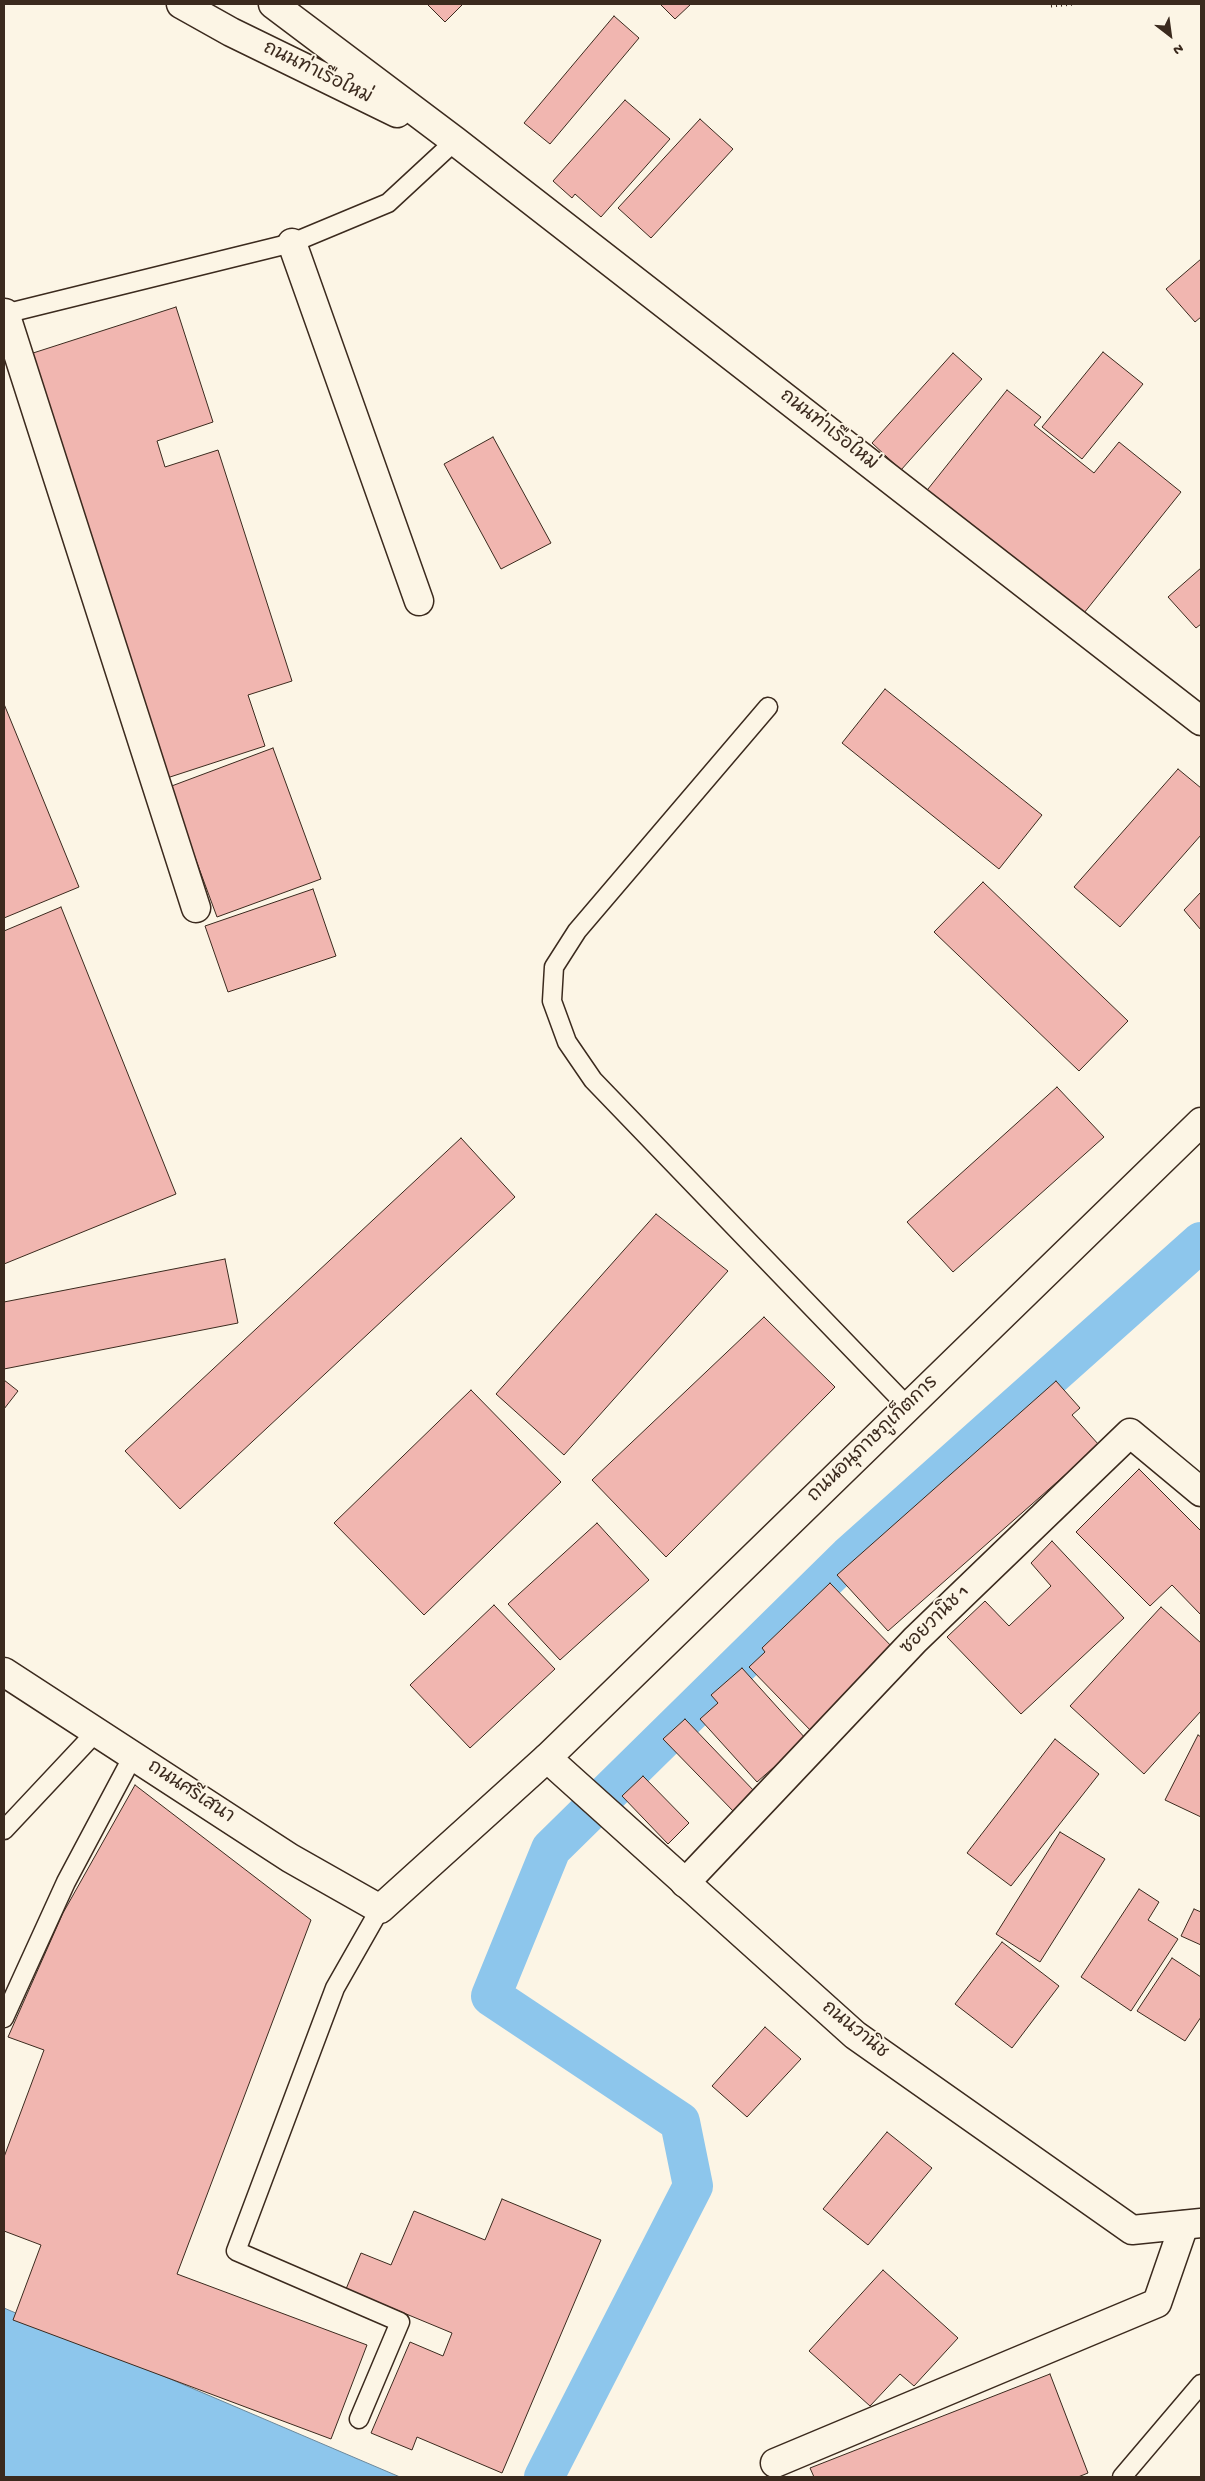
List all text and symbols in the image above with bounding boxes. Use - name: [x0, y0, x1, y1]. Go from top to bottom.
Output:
- north arrow: [1145, 10, 1195, 60]
- street label: ถนนท่าเรือใหม่: [259, 38, 375, 110]
- text: N: [1170, 39, 1186, 58]
- street label: ถนนท่าเรือใหม่: [774, 386, 882, 476]
- street label: ถนนอนุภาษภูเก็ตการ: [804, 1372, 944, 1508]
- street label: ซอยวานิช 1: [897, 1582, 975, 1660]
- street label: ถนนศรีเสนา: [142, 1757, 238, 1829]
- street label: ถนนวานิช: [816, 1997, 892, 2065]

